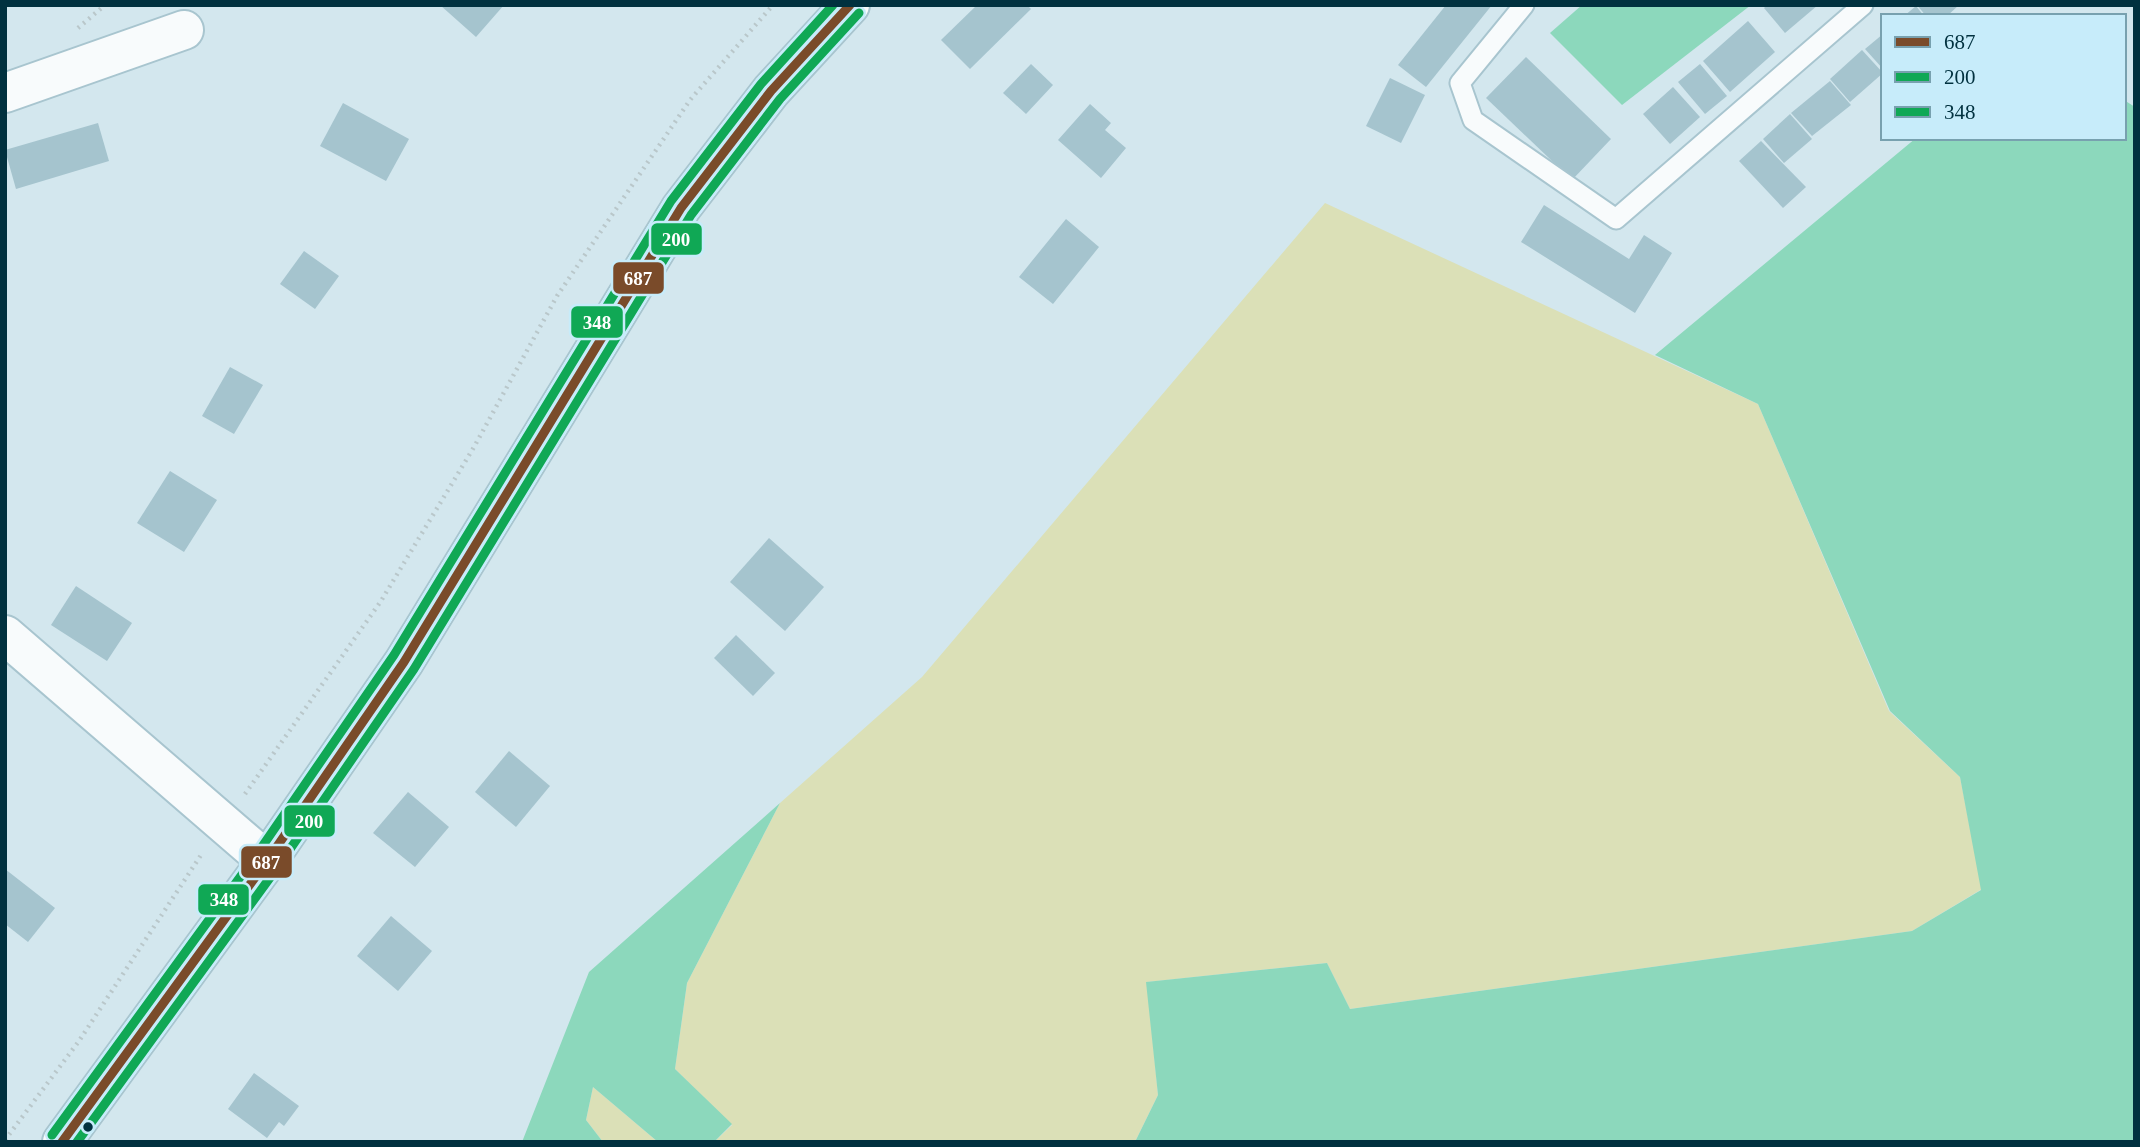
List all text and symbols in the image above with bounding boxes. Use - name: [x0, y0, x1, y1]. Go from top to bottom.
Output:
- legend: [1881, 14, 2126, 140]
- text: 687: [1944, 30, 1976, 54]
- text: 200: [1944, 65, 1976, 89]
- text: 348: [1944, 100, 1976, 124]
- line badge: 200: [650, 222, 703, 256]
- text: 200: [662, 229, 690, 250]
- line badge: 687: [612, 261, 665, 295]
- text: 687: [624, 268, 653, 289]
- line badge: 348: [570, 305, 624, 339]
- text: 348: [583, 312, 611, 333]
- line badge: 200: [283, 804, 336, 838]
- text: 200: [295, 811, 323, 832]
- line badge: 687: [240, 845, 293, 879]
- text: 687: [252, 852, 281, 873]
- line badge: 348: [197, 883, 250, 916]
- text: 348: [210, 889, 238, 910]
- unlabelled marker: [81, 1120, 95, 1134]

